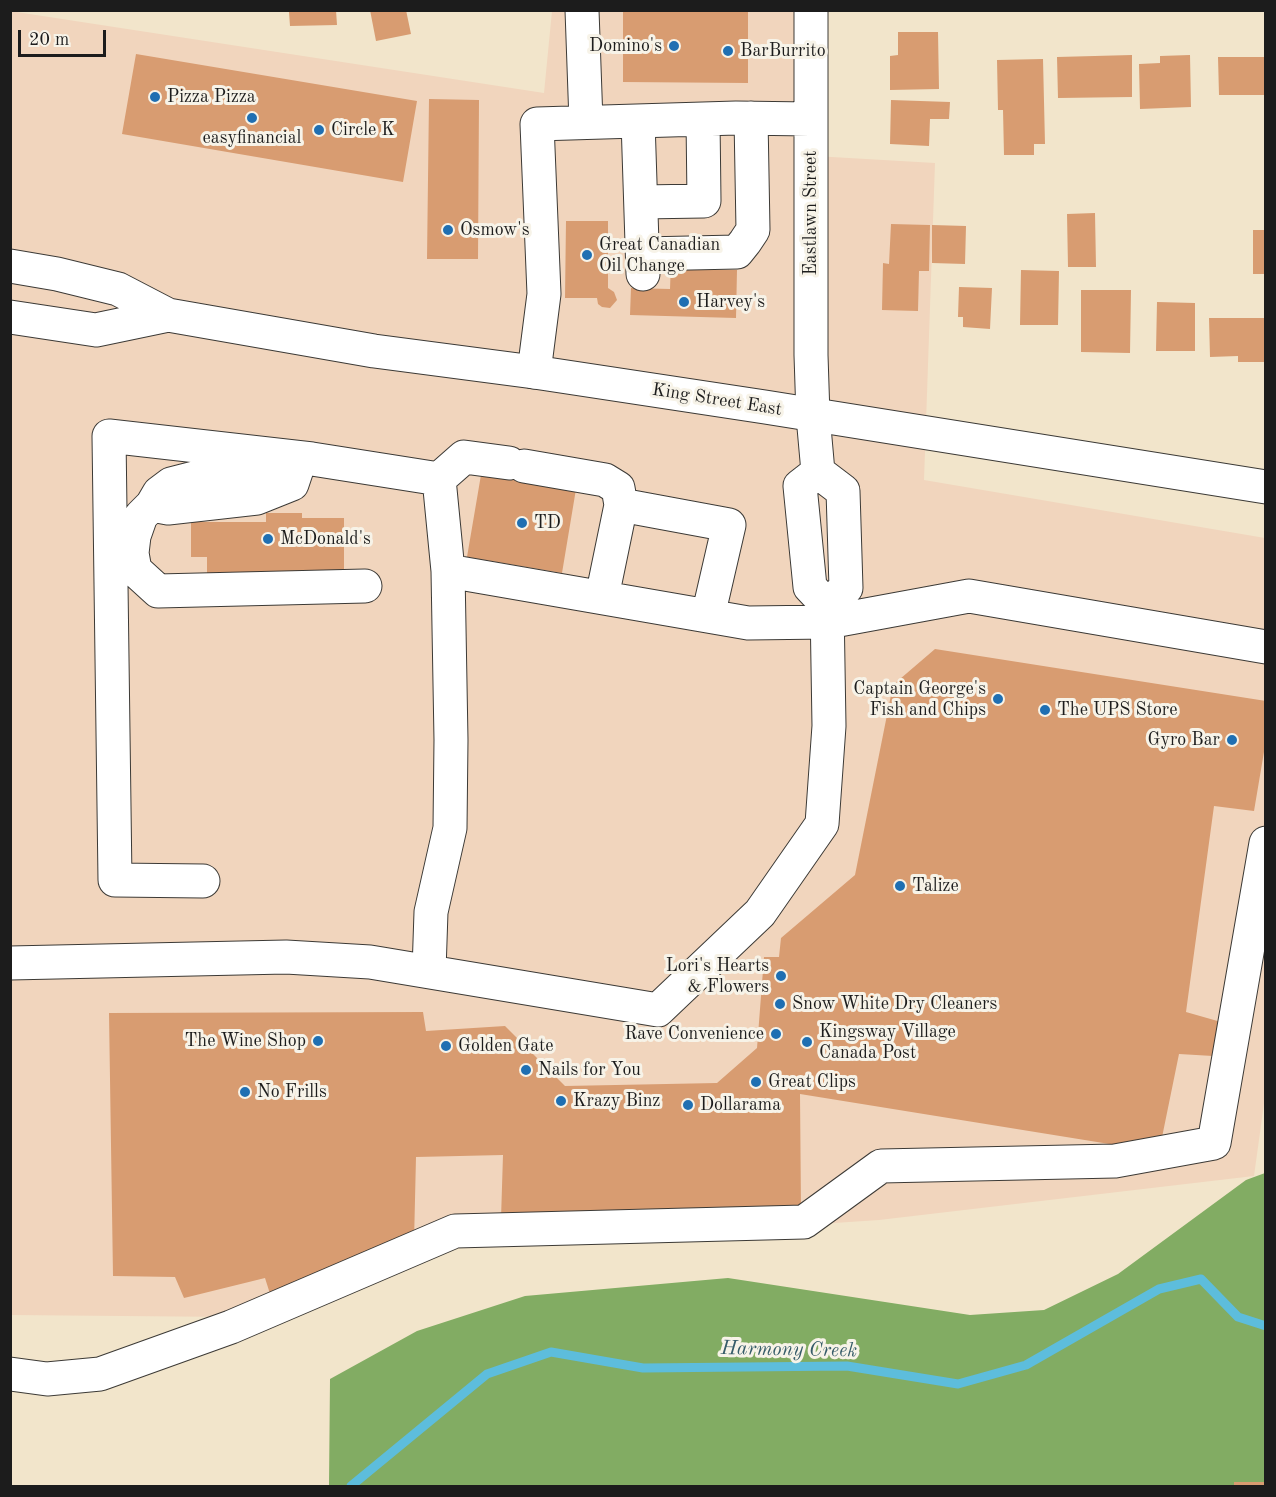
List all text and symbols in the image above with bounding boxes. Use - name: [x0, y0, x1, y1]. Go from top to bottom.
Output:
- scale bar: [21, 18, 110, 56]
- text: 20 m: [29, 31, 69, 49]
- place label: Domino's: [589, 35, 662, 57]
- marker: Domino's: [667, 39, 681, 53]
- place label: BarBurrito: [740, 40, 826, 62]
- marker: BarBurrito: [721, 44, 735, 58]
- place label: Pizza Pizza: [167, 86, 256, 108]
- marker: Pizza Pizza: [148, 90, 162, 104]
- marker: easyfinancial: [245, 111, 259, 125]
- place label: Circle K: [331, 119, 395, 141]
- marker: Circle K: [312, 123, 326, 137]
- place label: easyfinancial: [203, 127, 301, 149]
- street label: Eastlawn Street: [800, 150, 822, 276]
- place label: Osmow's: [460, 219, 529, 241]
- marker: Osmow's: [441, 223, 455, 237]
- place label: Great Canadian Oil Change: [599, 234, 720, 276]
- marker: Great Canadian Oil Change: [580, 248, 594, 262]
- place label: Harvey's: [696, 291, 765, 313]
- marker: Harvey's: [677, 295, 691, 309]
- street label: King Street East: [651, 379, 783, 421]
- place label: TD: [534, 512, 561, 534]
- marker: TD: [515, 516, 529, 530]
- place label: McDonald's: [280, 528, 371, 550]
- marker: McDonald's: [261, 532, 275, 546]
- place label: Captain George's Fish and Chips: [853, 678, 986, 720]
- marker: Captain George's Fish and Chips: [991, 692, 1005, 706]
- place label: The UPS Store: [1057, 699, 1177, 721]
- marker: The UPS Store: [1038, 703, 1052, 717]
- place label: Gyro Bar: [1147, 729, 1220, 751]
- marker: Gyro Bar: [1225, 733, 1239, 747]
- place label: Talize: [912, 875, 959, 897]
- marker: Talize: [893, 879, 907, 893]
- place label: Lori's Hearts & Flowers: [666, 955, 769, 998]
- marker: Lori's Hearts & Flowers: [774, 969, 788, 983]
- place label: Snow White Dry Cleaners: [792, 993, 997, 1015]
- marker: Snow White Dry Cleaners: [773, 997, 787, 1011]
- place label: Kingsway Village Canada Post: [819, 1021, 956, 1064]
- place label: Rave Convenience: [624, 1023, 764, 1045]
- marker: Rave Convenience: [769, 1027, 783, 1041]
- place label: The Wine Shop: [185, 1030, 306, 1052]
- marker: The Wine Shop: [311, 1034, 325, 1048]
- place label: Golden Gate: [458, 1035, 554, 1057]
- marker: Kingsway Village Canada Post: [800, 1035, 814, 1049]
- marker: Golden Gate: [439, 1039, 453, 1053]
- place label: Nails for You: [538, 1059, 641, 1081]
- marker: Nails for You: [519, 1063, 533, 1077]
- place label: Great Clips: [768, 1071, 856, 1093]
- marker: Great Clips: [749, 1075, 763, 1089]
- place label: No Frills: [257, 1081, 327, 1103]
- marker: No Frills: [238, 1085, 252, 1099]
- place label: Krazy Binz: [573, 1090, 660, 1112]
- marker: Krazy Binz: [554, 1094, 568, 1108]
- place label: Dollarama: [700, 1094, 781, 1116]
- marker: Dollarama: [681, 1098, 695, 1112]
- water label: Harmony Creek: [721, 1337, 857, 1363]

